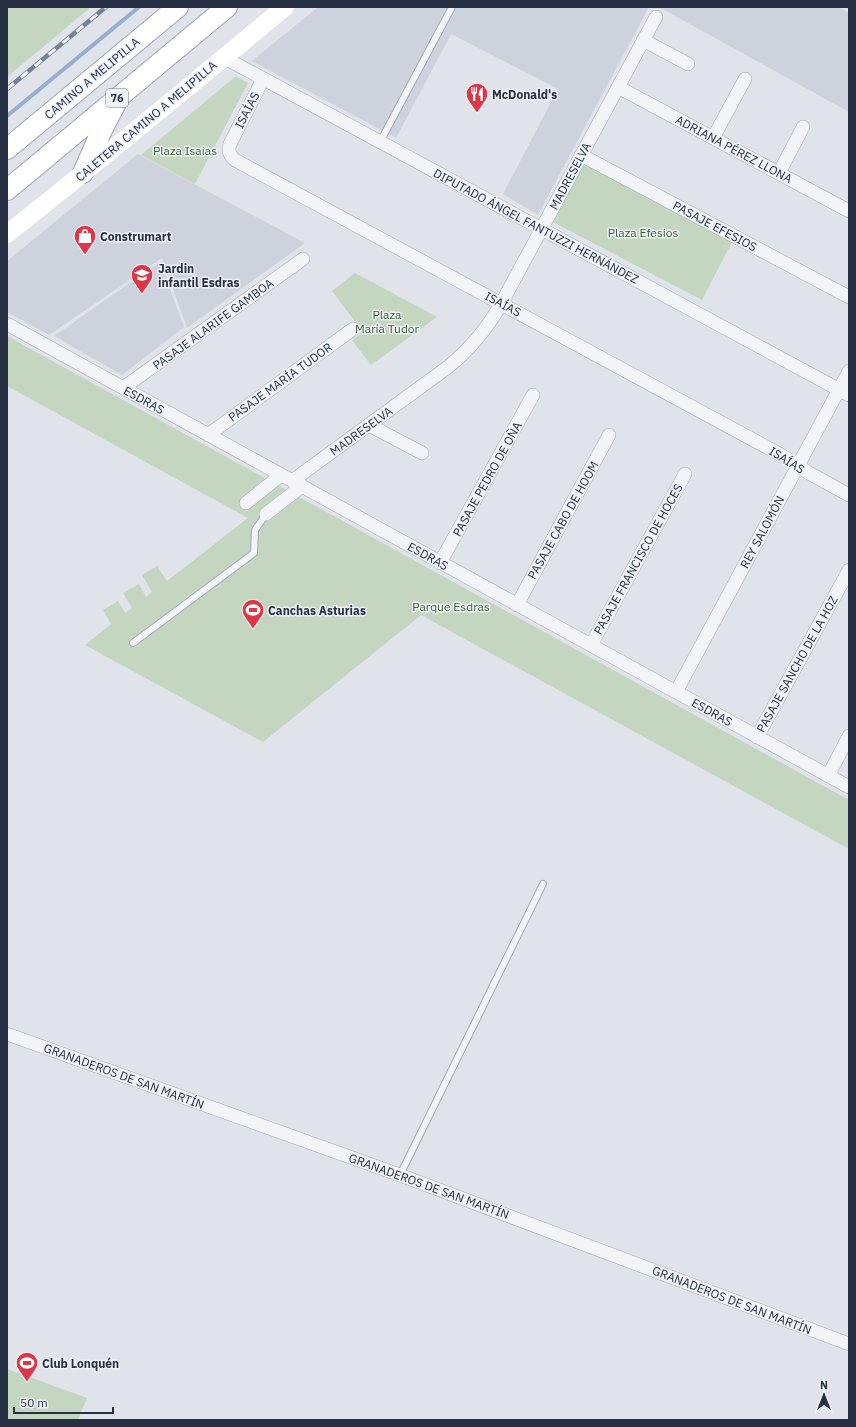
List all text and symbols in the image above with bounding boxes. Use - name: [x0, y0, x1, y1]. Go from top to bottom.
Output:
- street label: CAMINO A MELIPILLA: [41, 34, 143, 122]
- street label: CALETERA CAMINO A MELIPILLA: [72, 57, 220, 185]
- restaurant icon: McDonald's: [464, 81, 490, 114]
- place label: McDonald's: [492, 87, 557, 102]
- road number: 76: [106, 89, 128, 107]
- street label: ISAÍAS: [231, 89, 263, 131]
- street label: ADRIANA PÉREZ LLONA: [673, 112, 795, 186]
- street label: MADRESELVA: [546, 140, 594, 212]
- park label: Plaza Isaias: [153, 143, 217, 158]
- street label: DIPUTADO ÁNGEL FANTUZZI HERNÁNDEZ: [431, 165, 641, 287]
- street label: PASAJE EFESIOS: [670, 198, 760, 254]
- shop icon: Construmart: [72, 223, 98, 256]
- park label: Plaza Efesios: [608, 225, 678, 240]
- place label: Construmart: [100, 229, 172, 244]
- place label: Jardin infantil Esdras: [158, 261, 240, 290]
- school or university icon: Jardin infantil Esdras: [129, 262, 155, 295]
- street label: PASAJE ALARIFE GAMBOA: [150, 275, 276, 373]
- street label: ISAÍAS: [482, 288, 524, 320]
- park label: Plaza María Tudor: [355, 307, 420, 336]
- street label: PASAJE MARÍA TUDOR: [225, 339, 335, 425]
- street label: ESDRAS: [121, 383, 167, 417]
- street label: MADRESELVA: [327, 403, 396, 459]
- street label: PASAJE PEDRO DE OÑA: [449, 419, 525, 539]
- street label: ISAÍAS: [767, 443, 808, 477]
- street label: PASAJE CABO DE HOOM: [524, 458, 602, 582]
- street label: PASAJE FRANCISCO DE HOCES: [590, 481, 686, 637]
- street label: REY SALOMÓN: [737, 493, 787, 571]
- street label: ESDRAS: [405, 539, 451, 573]
- street label: PASAJE SANCHO DE LA HOZ: [753, 593, 841, 735]
- sports icon: Canchas Asturias: [240, 597, 266, 630]
- park label: Parque Esdras: [412, 599, 490, 614]
- place label: Canchas Asturias: [268, 603, 366, 618]
- street label: ESDRAS: [689, 695, 735, 729]
- street label: GRANADEROS DE SAN MARTÍN: [42, 1040, 206, 1112]
- street label: GRANADEROS DE SAN MARTÍN: [347, 1150, 511, 1222]
- street label: GRANADEROS DE SAN MARTÍN: [650, 1263, 814, 1337]
- sports icon: Club Lonquén: [14, 1350, 40, 1383]
- place label: Club Lonquén: [42, 1356, 119, 1371]
- north arrow: [804, 1375, 844, 1415]
- text: N: [820, 1378, 828, 1392]
- scale bar: [14, 1389, 113, 1415]
- text: 50 m: [20, 1395, 48, 1410]

